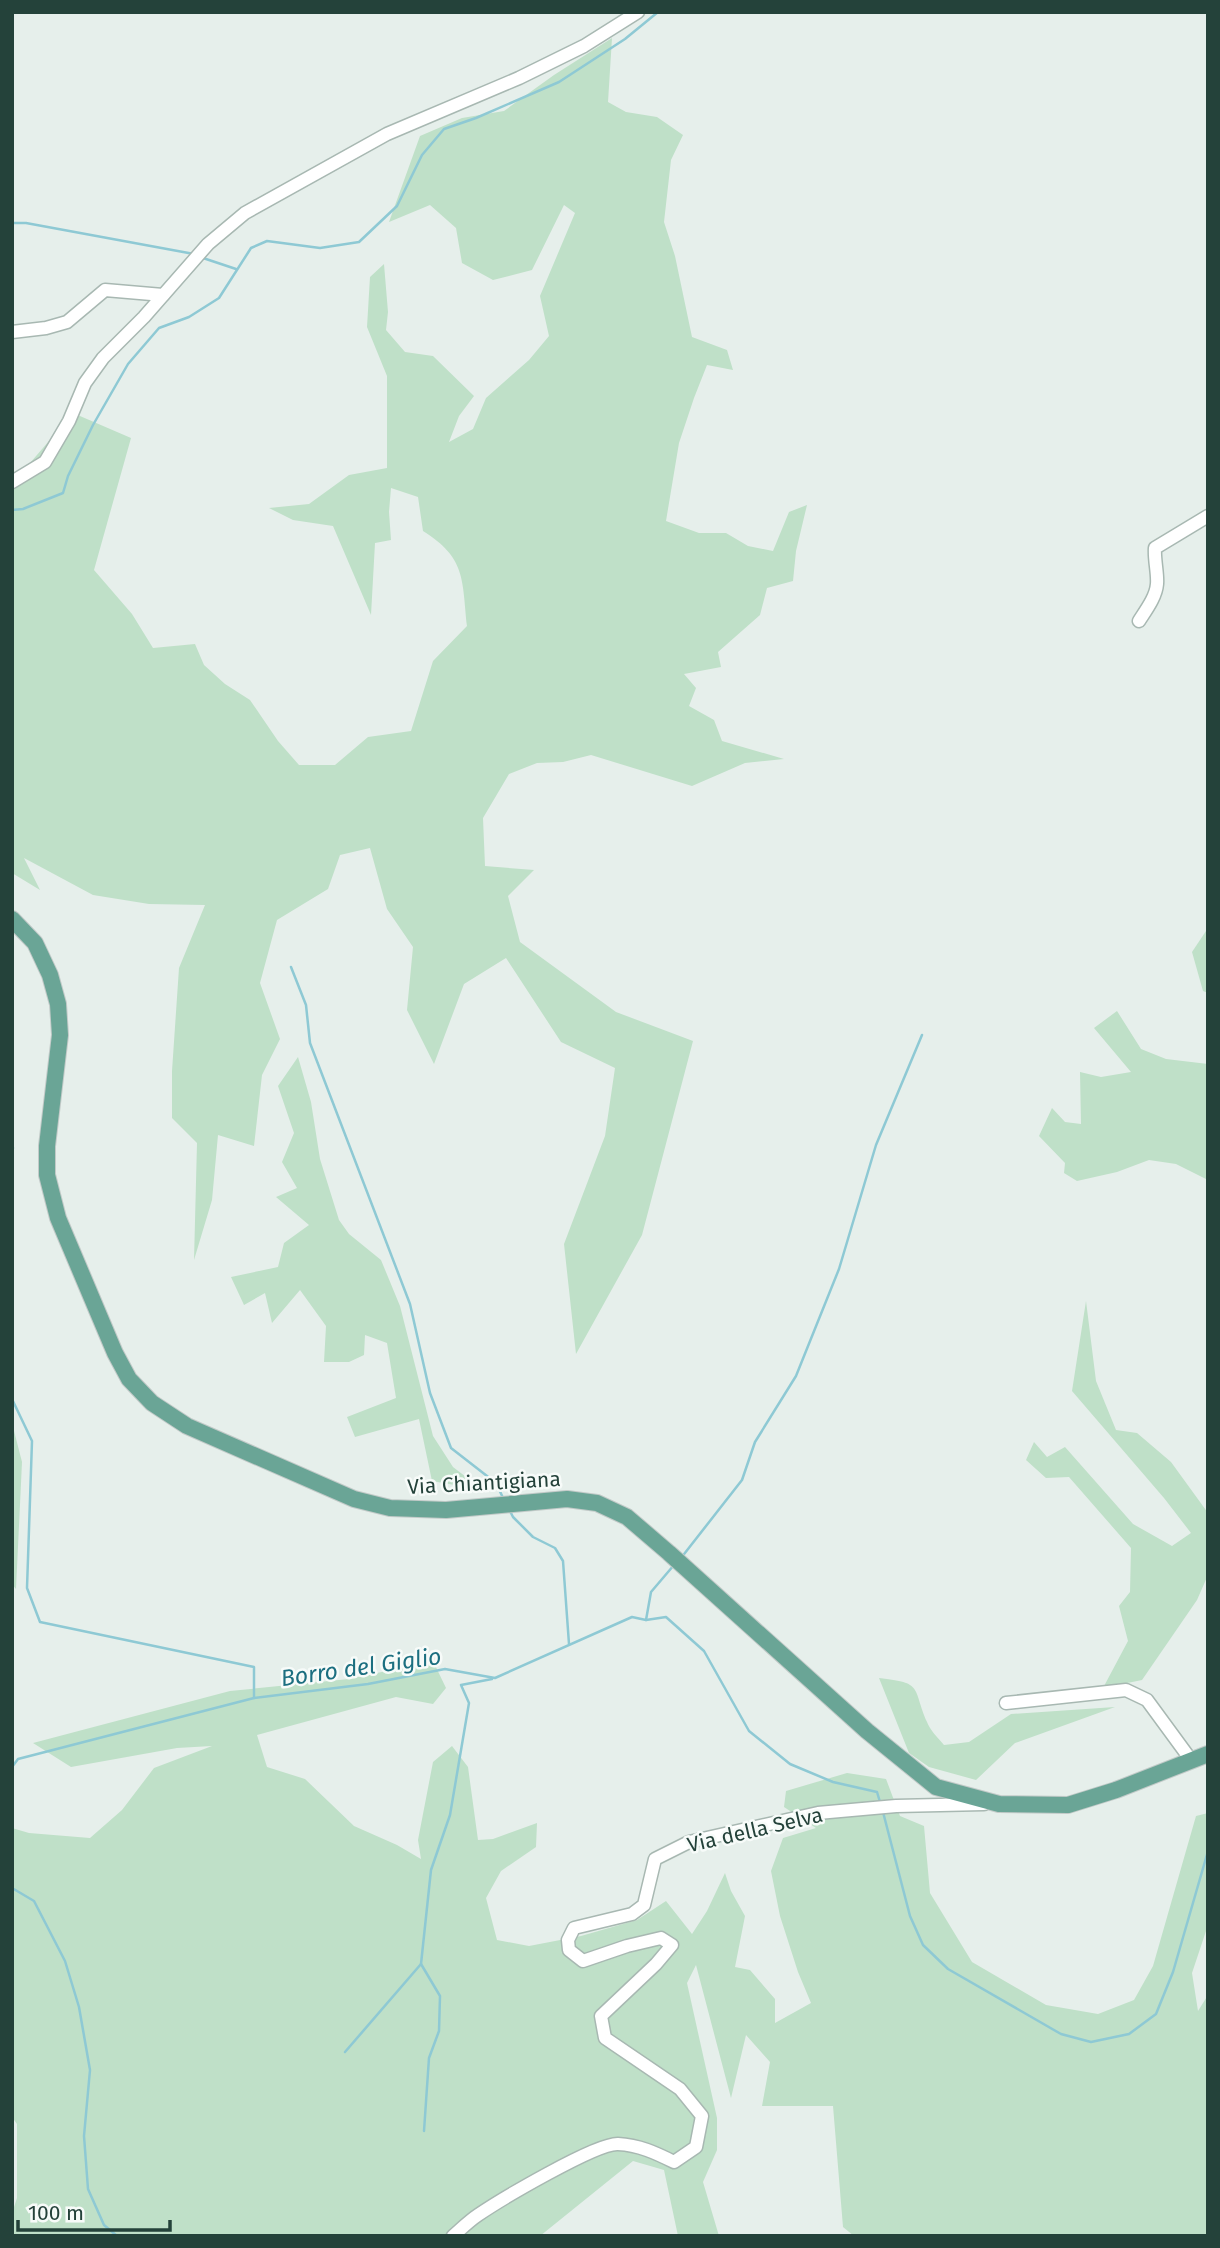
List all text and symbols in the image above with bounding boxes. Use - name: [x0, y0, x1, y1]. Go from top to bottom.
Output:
- street label: Via Chiantigiana: [407, 1466, 561, 1500]
- water label: Borro del Giglio: [279, 1642, 443, 1692]
- street label: Via della Selva: [685, 1802, 825, 1858]
- scale bar: [18, 2188, 170, 2232]
- text: 100 m: [28, 2200, 84, 2226]

